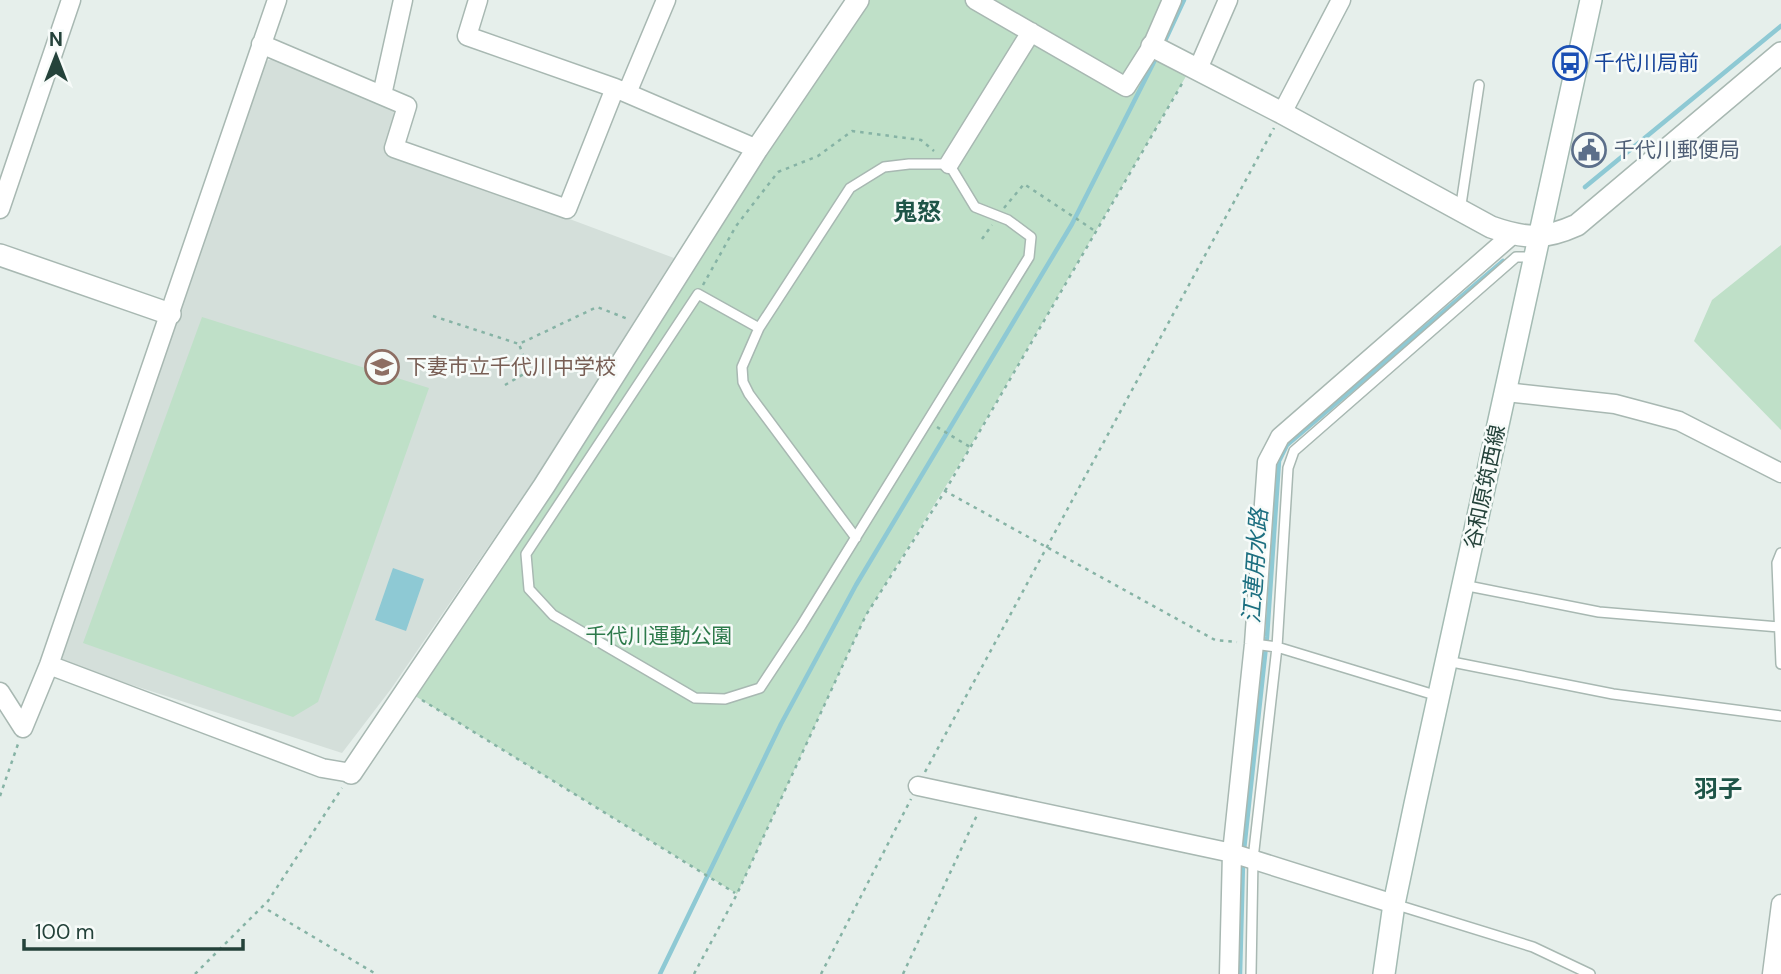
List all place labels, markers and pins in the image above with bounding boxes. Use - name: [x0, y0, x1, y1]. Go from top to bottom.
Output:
- bus stop icon: 千代川局前: [1551, 44, 1589, 82]
- place label: 千代川局前: [1594, 49, 1699, 77]
- public building icon: 千代川郵便局: [1570, 131, 1608, 169]
- place label: 千代川郵便局: [1614, 136, 1740, 164]
- school or university icon: 下妻市立千代川中学校: [363, 348, 401, 386]
- place label: 下妻市立千代川中学校: [406, 353, 616, 381]

